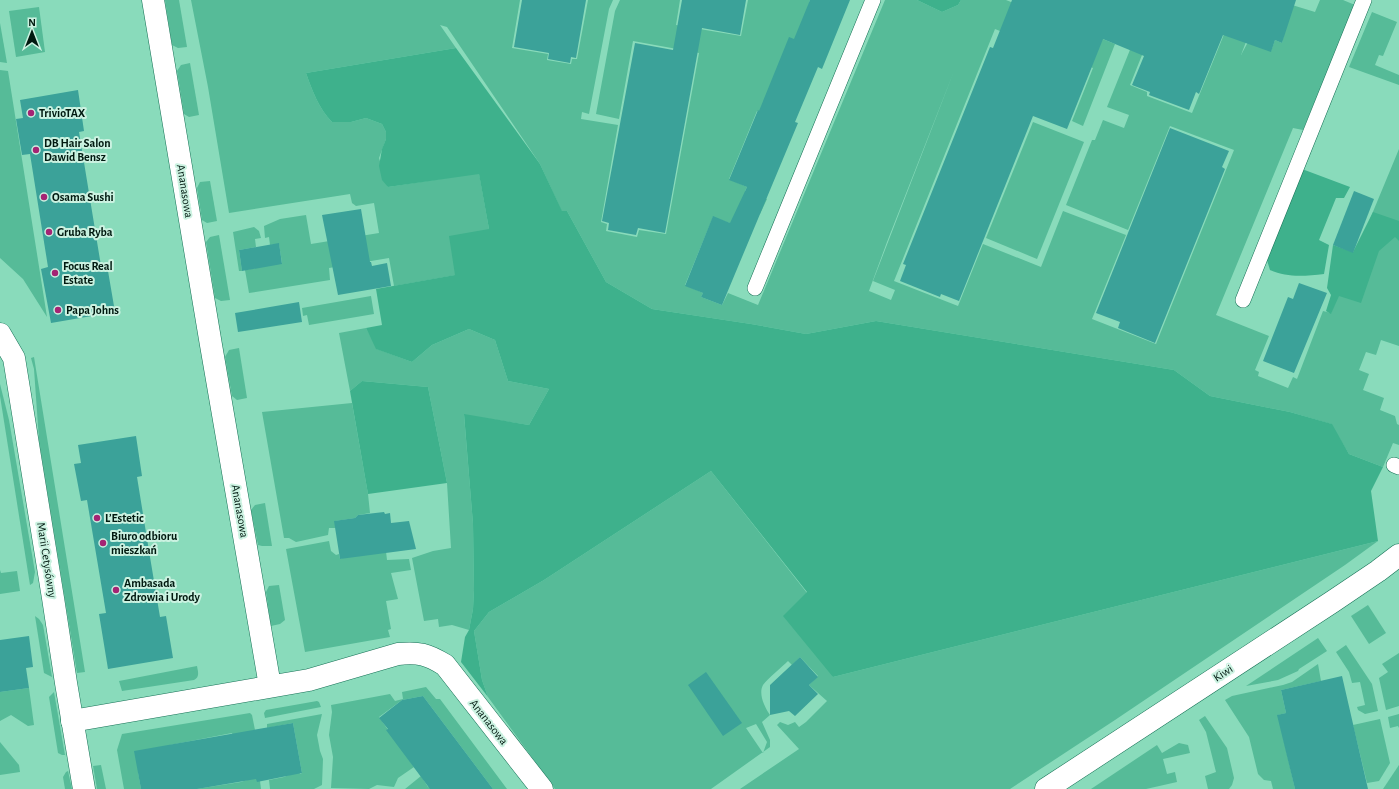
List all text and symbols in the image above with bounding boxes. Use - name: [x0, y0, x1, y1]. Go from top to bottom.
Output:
- north arrow: [12, 12, 52, 52]
- text: N: [28, 17, 36, 28]
- place label: TrivioTAX: [39, 107, 86, 119]
- marker: TrivioTAX: [26, 108, 36, 118]
- place label: DB Hair Salon Dawid Bensz: [44, 137, 111, 163]
- marker: DB Hair Salon Dawid Bensz: [31, 145, 41, 155]
- street label: Ananasowa: [175, 164, 195, 219]
- place label: Osama Sushi: [52, 191, 114, 203]
- marker: Osama Sushi: [39, 192, 49, 202]
- place label: Gruba Ryba: [57, 226, 113, 239]
- marker: Gruba Ryba: [44, 227, 54, 237]
- place label: Focus Real Estate: [63, 260, 113, 286]
- marker: Focus Real Estate: [50, 268, 60, 278]
- place label: Papa Johns: [66, 304, 119, 316]
- marker: Papa Johns: [53, 305, 63, 315]
- street label: Ananasowa: [229, 483, 251, 539]
- place label: L’Estetic: [105, 512, 144, 524]
- marker: L’Estetic: [92, 513, 102, 523]
- street label: Marii Cetysówny: [34, 521, 59, 599]
- place label: Biuro odbioru mieszkań: [111, 530, 178, 556]
- marker: Biuro odbioru mieszkań: [98, 538, 108, 548]
- place label: Ambasada Zdrowia i Urody: [124, 577, 201, 604]
- marker: Ambasada Zdrowia i Urody: [111, 585, 121, 595]
- street label: Kiwi: [1211, 662, 1235, 684]
- street label: Ananasowa: [468, 697, 511, 747]

